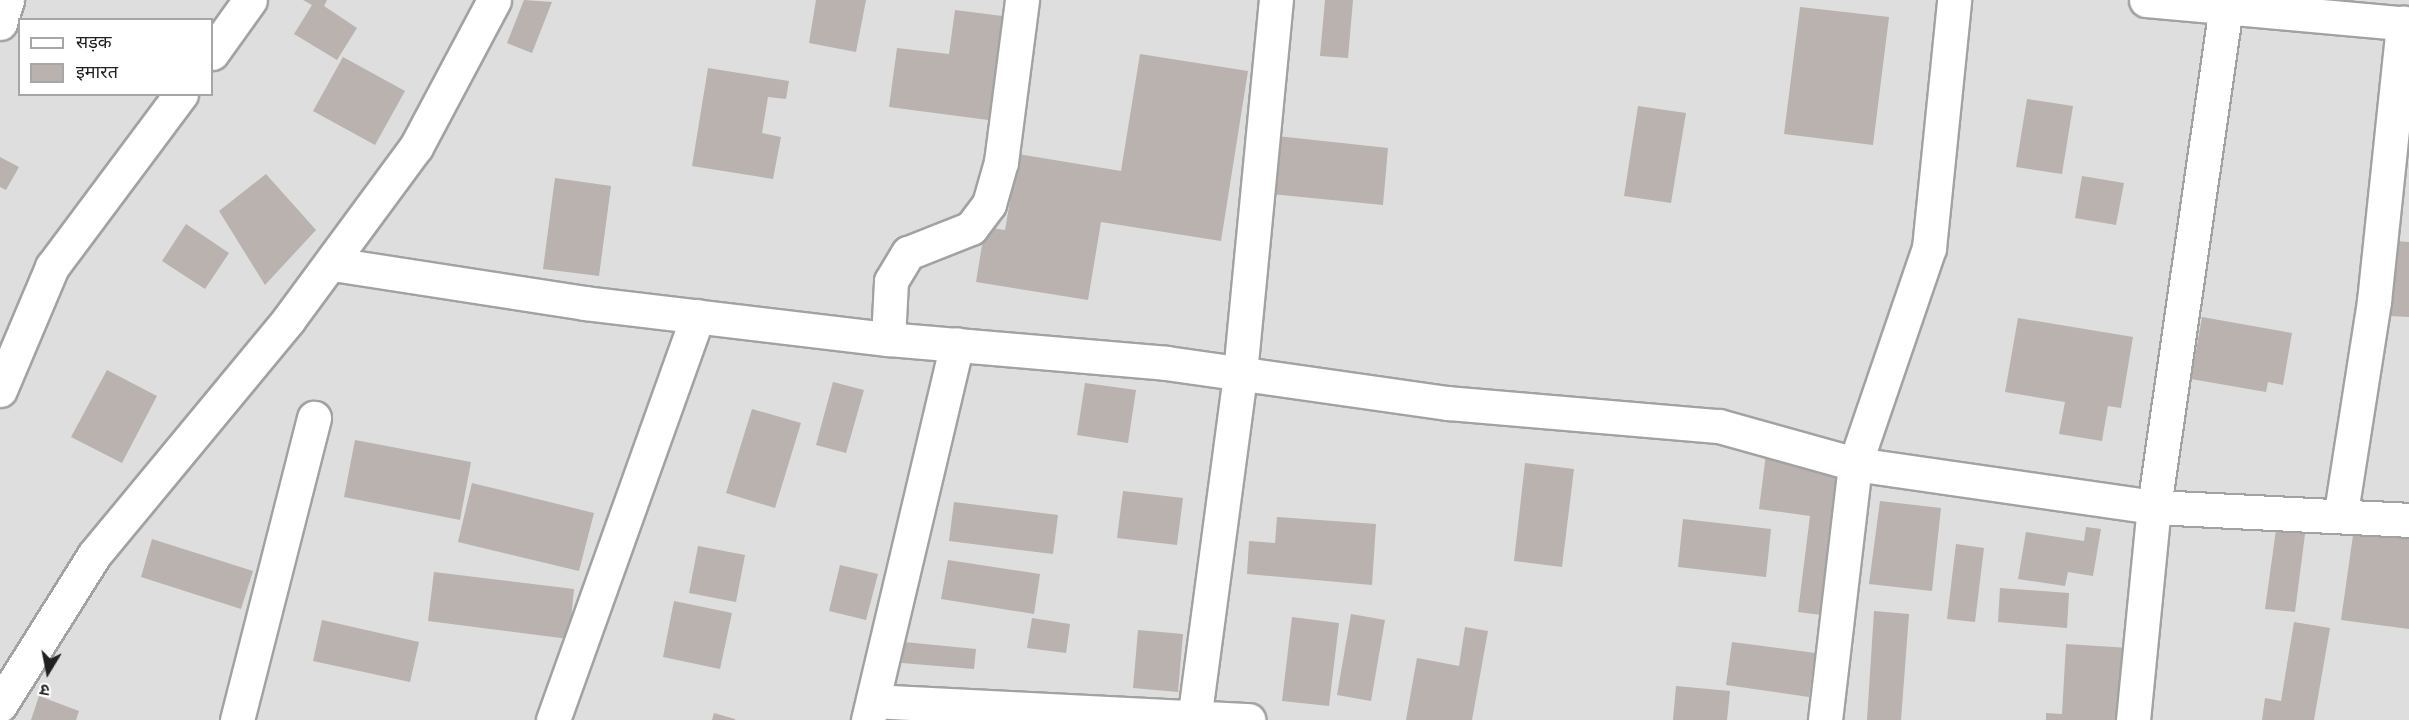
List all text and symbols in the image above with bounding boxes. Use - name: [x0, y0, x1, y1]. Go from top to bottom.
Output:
- legend: [18, 18, 213, 96]
- text: सड़क: [76, 31, 112, 53]
- text: इमारत: [76, 61, 118, 83]
- north arrow: [18, 642, 78, 702]
- text: उ: [39, 680, 51, 700]

